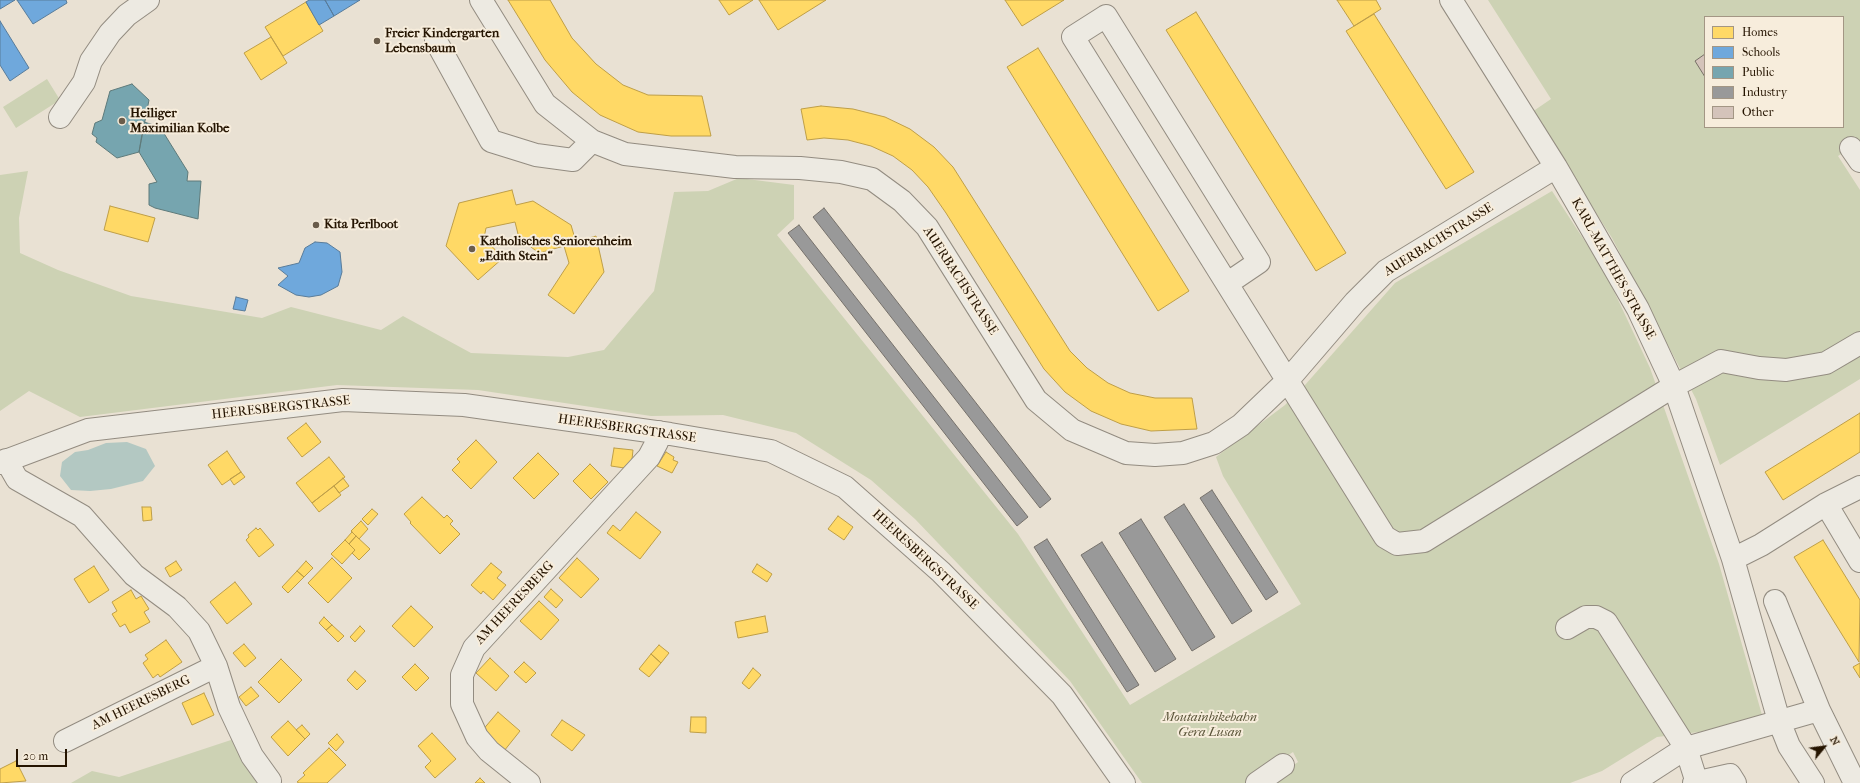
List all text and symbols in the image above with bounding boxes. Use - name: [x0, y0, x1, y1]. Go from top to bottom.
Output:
- legend: [1704, 16, 1844, 128]
- text: Homes: [1742, 25, 1778, 39]
- place label: Freier Kindergarten Lebensbaum: [385, 26, 499, 57]
- marker: Freier Kindergarten Lebensbaum: [372, 36, 382, 46]
- text: Schools: [1742, 45, 1780, 59]
- text: Public: [1742, 65, 1774, 79]
- text: Industry: [1742, 85, 1787, 99]
- text: Other: [1742, 105, 1774, 119]
- place label: Heiliger Maximilian Kolbe: [130, 106, 229, 137]
- marker: Heiliger Maximilian Kolbe: [117, 116, 127, 126]
- street label: KARL-MATTHES-STRASSE: [1568, 196, 1658, 342]
- street label: AUERBACHSTRASSE: [1381, 200, 1497, 280]
- place label: Kita Perlboot: [324, 217, 398, 233]
- marker: Kita Perlboot: [311, 220, 321, 230]
- street label: AUERBACHSTRASSE: [919, 224, 1001, 338]
- place label: Katholisches Seniorenheim „Edith Stein“: [480, 234, 632, 265]
- marker: Katholisches Seniorenheim „Edith Stein“: [467, 244, 477, 254]
- street label: HEERESBERGSTRASSE: [211, 393, 351, 423]
- street label: HEERESBERGSTRASSE: [557, 412, 697, 446]
- street label: HEERESBERGSTRASSE: [869, 507, 981, 613]
- street label: AM HEERESBERG: [473, 558, 557, 648]
- street label: AM HEERESBERG: [89, 672, 193, 734]
- park label: Moutainbikebahn Gera Lusan: [1163, 710, 1257, 741]
- north arrow: [1804, 727, 1844, 767]
- text: N: [1827, 734, 1843, 748]
- scale bar: [18, 741, 69, 767]
- text: 20 m: [23, 749, 48, 763]

